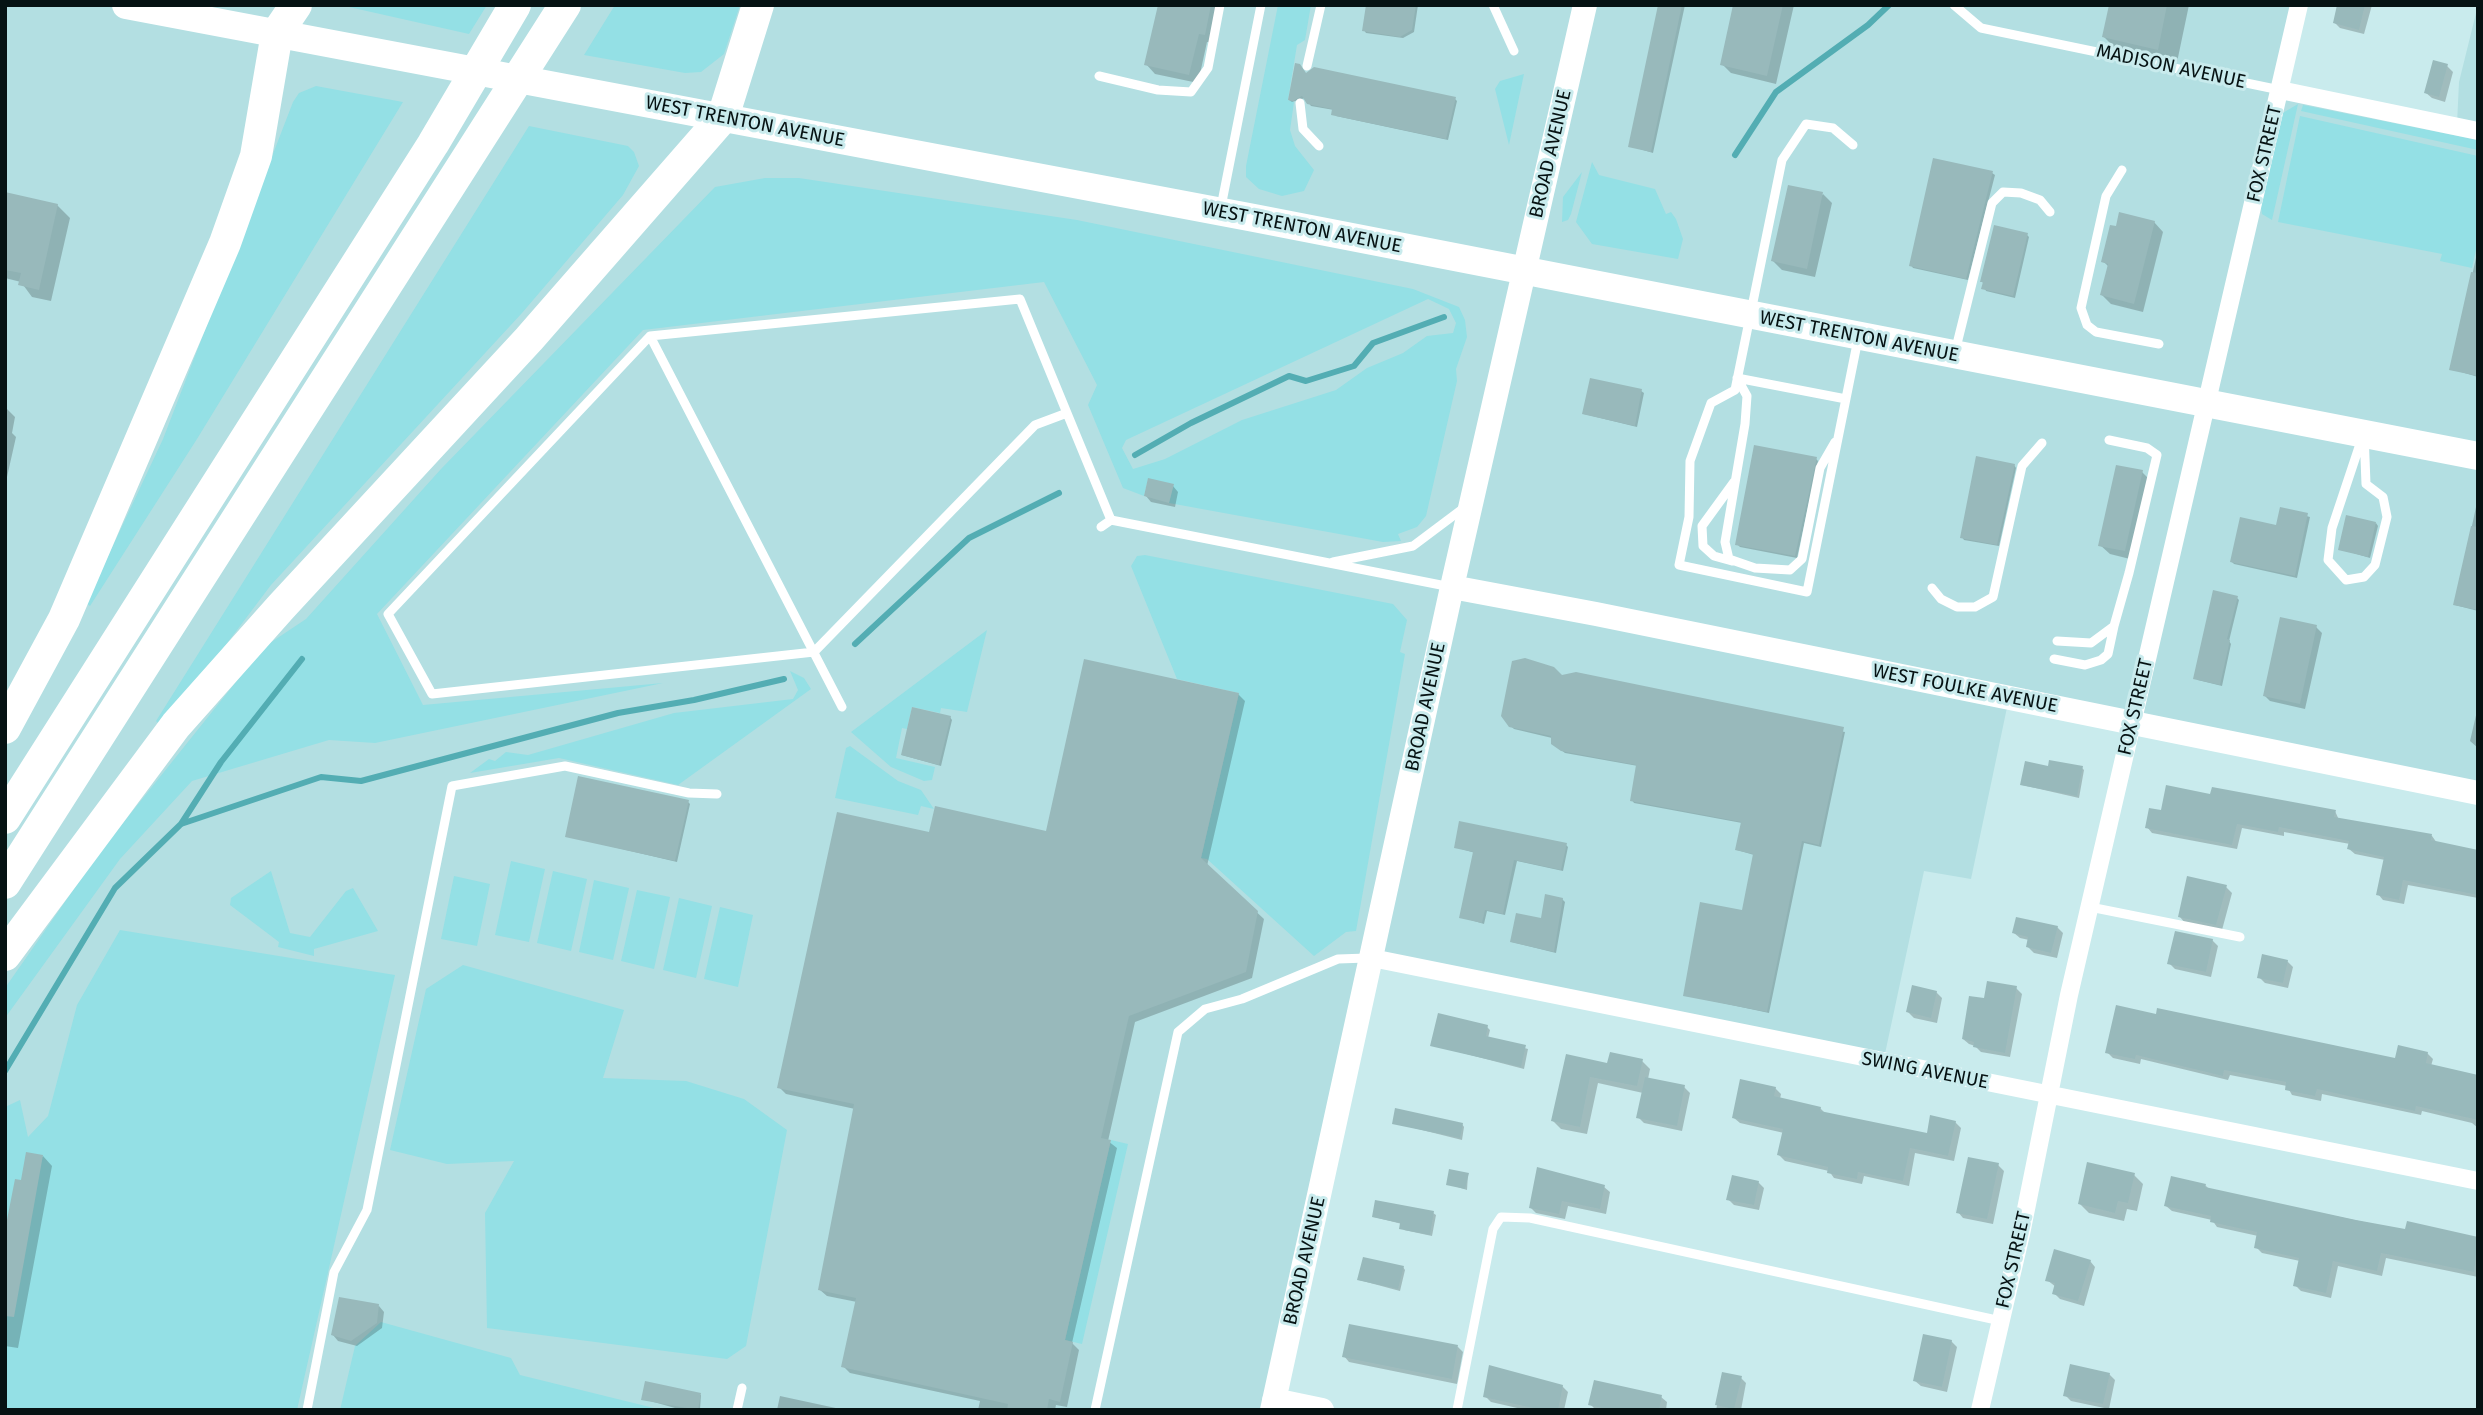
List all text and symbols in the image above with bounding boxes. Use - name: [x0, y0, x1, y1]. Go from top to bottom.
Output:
- street label: MADISON AVENUE: [2094, 40, 2248, 94]
- street label: BROAD AVENUE: [1525, 88, 1577, 220]
- street label: WEST TRENTON AVENUE: [644, 92, 846, 152]
- street label: FOX STREET: [2243, 103, 2287, 205]
- street label: WEST TRENTON AVENUE: [1201, 198, 1403, 258]
- street label: WEST TRENTON AVENUE: [1758, 307, 1960, 367]
- street label: BROAD AVENUE: [1401, 641, 1451, 773]
- street label: FOX STREET: [2114, 656, 2158, 758]
- street label: WEST FOULKE AVENUE: [1870, 660, 2060, 718]
- street label: SWING AVENUE: [1860, 1048, 1990, 1094]
- street label: BROAD AVENUE: [1279, 1195, 1331, 1327]
- street label: FOX STREET: [1992, 1209, 2036, 1311]

